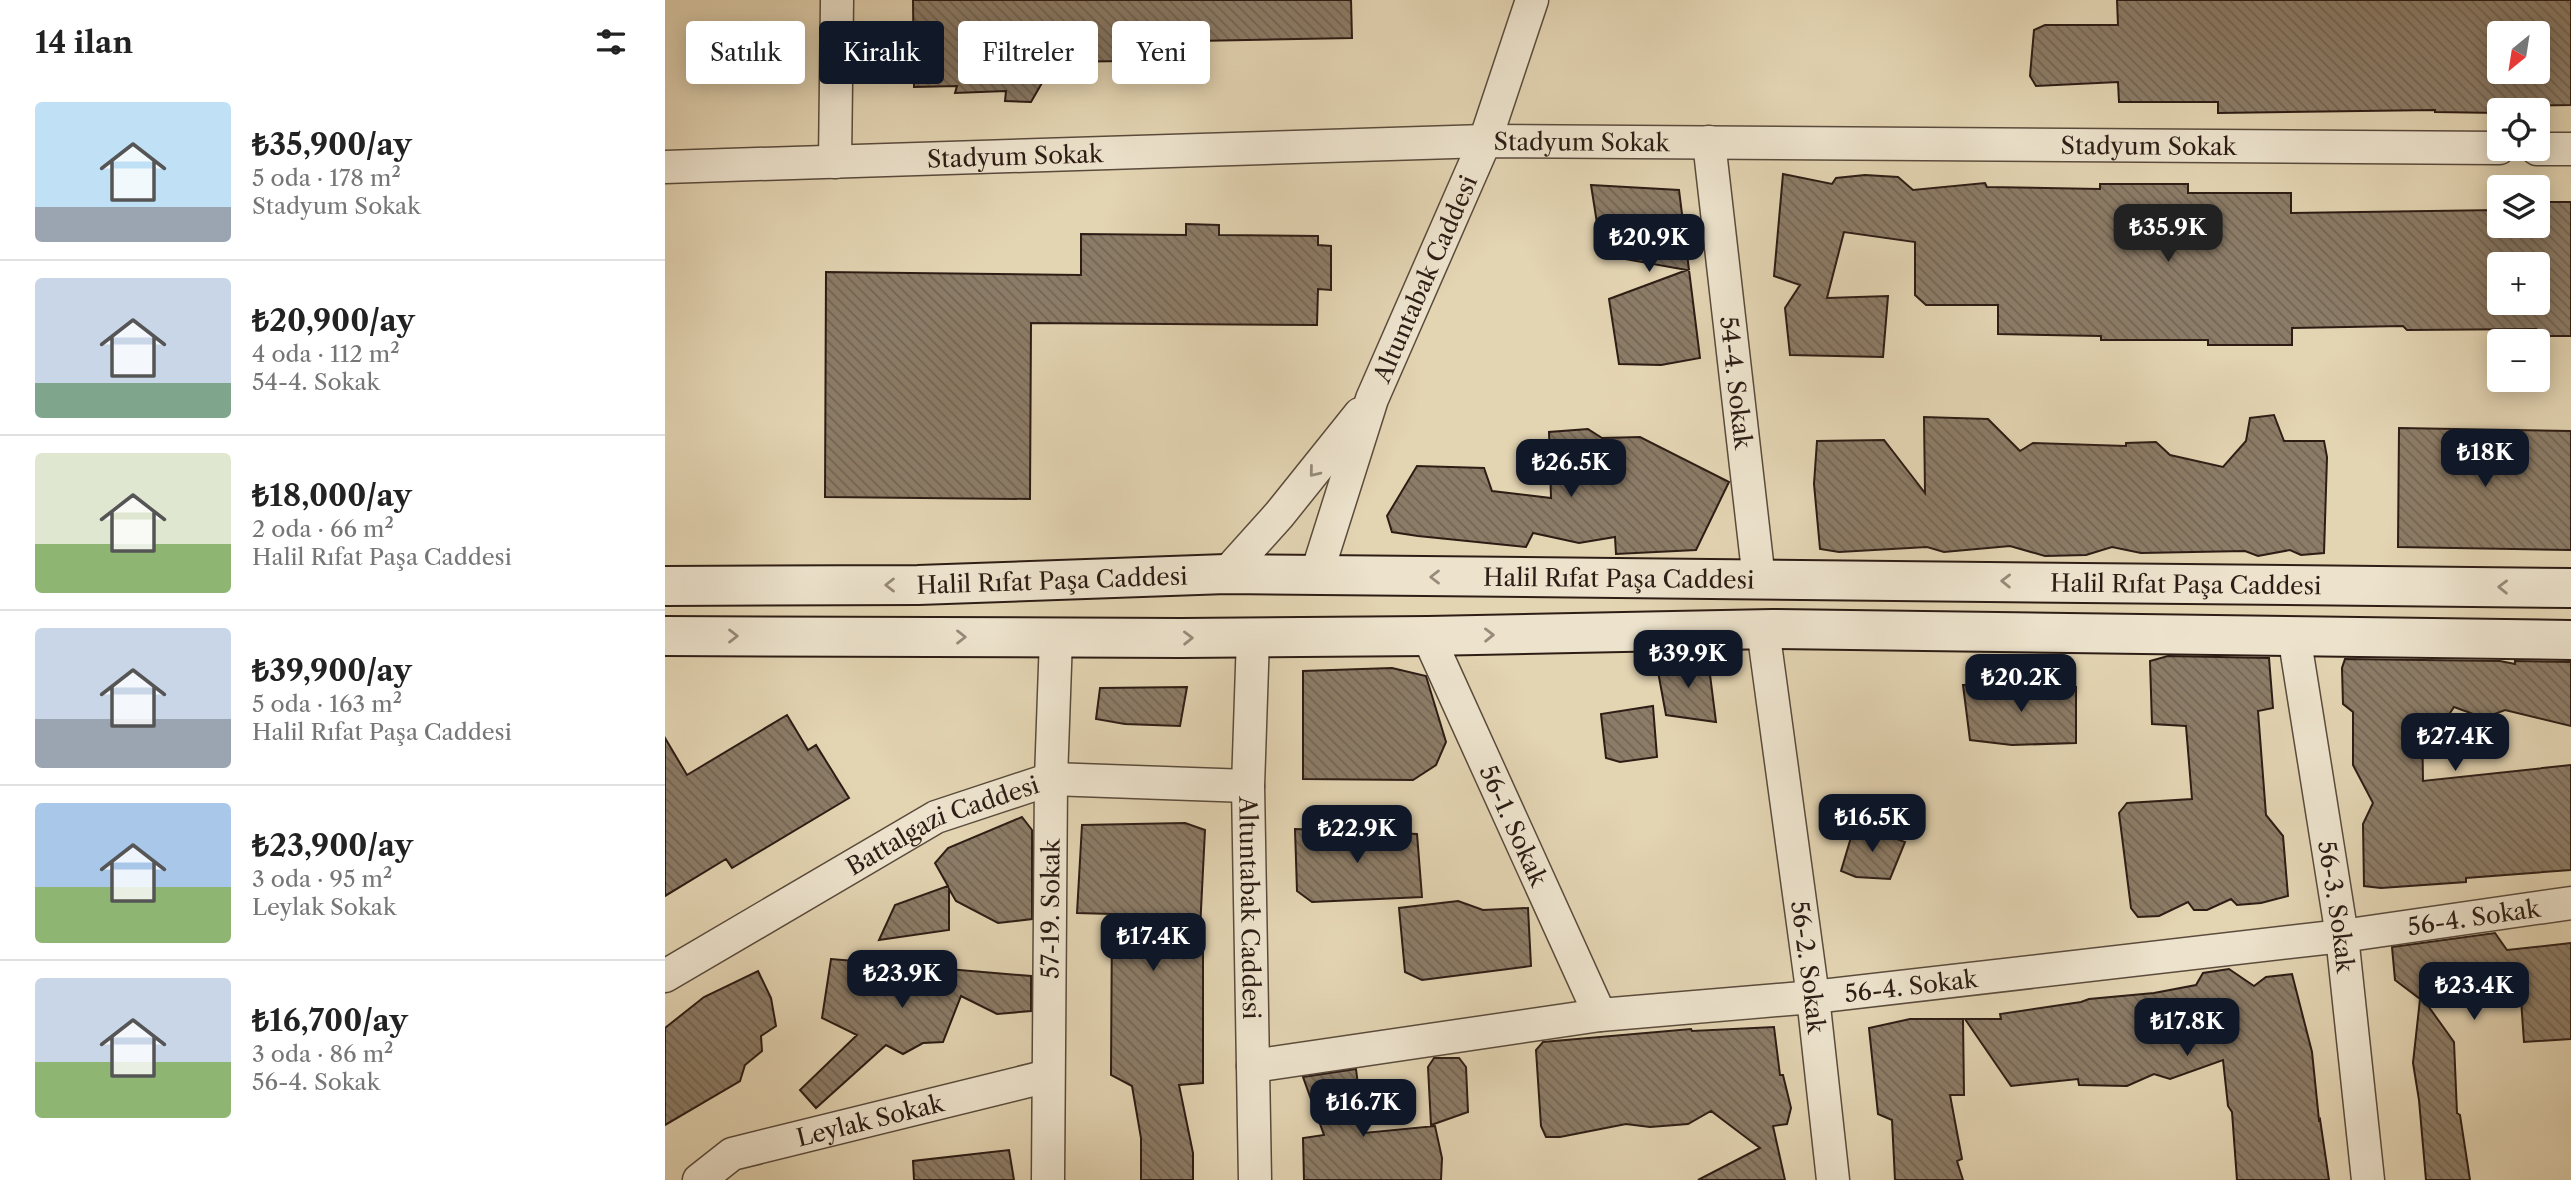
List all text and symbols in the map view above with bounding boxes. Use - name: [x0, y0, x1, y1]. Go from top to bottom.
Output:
- chip: Satılık: [686, 21, 805, 84]
- chip: Kiralık: [819, 21, 944, 84]
- chip: Filtreler: [958, 21, 1098, 84]
- chip: Yeni: [1112, 21, 1210, 84]
- north arrow: [2487, 21, 2550, 84]
- map controls: [2487, 21, 2550, 392]
- icon: filters: [592, 23, 630, 61]
- text: 14 ilan: [35, 24, 133, 61]
- button: locate: [2487, 98, 2550, 161]
- text: ₺35,900/ay: [252, 126, 412, 163]
- street label: Stadyum Sokak: [1494, 127, 1671, 157]
- icon: home: [91, 130, 175, 214]
- street label: Stadyum Sokak: [2060, 130, 2238, 161]
- street label: Stadyum Sokak: [926, 139, 1104, 173]
- text: 5 oda · 178 m²: [252, 164, 401, 192]
- street label: Altuntabak Caddesi: [1366, 171, 1483, 388]
- button: layers: [2487, 175, 2550, 238]
- text: Stadyum Sokak: [252, 192, 421, 220]
- pin: ₺35.9K: [2111, 204, 2225, 264]
- text: ₺35.9K: [2130, 213, 2206, 241]
- pin: ₺20.9K: [1592, 215, 1706, 274]
- text: ₺20.9K: [1609, 223, 1689, 251]
- button: +: [2487, 252, 2550, 315]
- text: ₺20,900/ay: [252, 302, 415, 339]
- icon: home: [91, 306, 175, 390]
- street label: 54-4. Sokak: [1714, 314, 1759, 452]
- button: −: [2487, 329, 2550, 392]
- text: 4 oda · 112 m²: [252, 340, 400, 368]
- text: 54-4. Sokak: [252, 368, 380, 396]
- pin: ₺18K: [2444, 430, 2526, 489]
- text: ₺18K: [2457, 438, 2513, 466]
- pin: ₺26.5K: [1514, 440, 1628, 499]
- text: ₺26.5K: [1532, 448, 1610, 476]
- one-way arrow: [1310, 463, 1322, 476]
- text: ₺18,000/ay: [252, 477, 412, 514]
- icon: home: [91, 481, 175, 565]
- text: 2 oda · 66 m²: [252, 515, 394, 543]
- text: Halil Rıfat Paşa Caddesi: [252, 543, 512, 571]
- street label: Halil Rıfat Paşa Caddesi: [916, 561, 1188, 600]
- street label: Halil Rıfat Paşa Caddesi: [1483, 562, 1754, 594]
- street label: Halil Rıfat Paşa Caddesi: [2050, 568, 2321, 600]
- one-way arrow: [1430, 570, 1441, 585]
- one-way arrow: [2000, 573, 2011, 589]
- one-way arrow: [884, 577, 894, 593]
- one-way arrow: [2497, 579, 2508, 595]
- one-way arrow: [1484, 627, 1495, 643]
- one-way arrow: [728, 628, 739, 644]
- one-way arrow: [956, 629, 966, 645]
- one-way arrow: [1183, 630, 1194, 646]
- pin: ₺39.9K: [1631, 630, 1745, 690]
- text: ₺39.9K: [1650, 639, 1726, 667]
- text: ₺39,900/ay: [252, 652, 412, 689]
- pin: ₺20.2K: [1964, 654, 2078, 714]
- icon: home: [91, 656, 175, 740]
- text: ₺20.2K: [1981, 663, 2061, 691]
- text: 5 oda · 163 m²: [252, 690, 402, 718]
- pin: ₺27.4K: [2398, 714, 2512, 773]
- text: Halil Rıfat Paşa Caddesi: [252, 718, 512, 746]
- text: ₺27.4K: [2417, 722, 2493, 750]
- street label: 56-1. Sokak: [1474, 760, 1554, 891]
- street label: Battalgazi Caddesi: [841, 770, 1043, 881]
- pin: ₺16.5K: [1815, 794, 1929, 854]
- street label: Altuntabak Caddesi: [1234, 795, 1267, 1020]
- text: ₺16.5K: [1835, 803, 1909, 831]
- pin: ₺22.9K: [1300, 806, 1414, 865]
- text: ₺22.9K: [1318, 814, 1396, 842]
- text: ₺23,900/ay: [252, 827, 413, 864]
- icon: home: [91, 831, 175, 915]
- street label: 57-19. Sokak: [1035, 838, 1065, 979]
- street label: 56-3. Sokak: [2313, 839, 2360, 975]
- text: 3 oda · 95 m²: [252, 865, 392, 893]
- text: Leylak Sokak: [252, 893, 396, 921]
- street label: 56-4. Sokak: [2405, 893, 2543, 941]
- street label: 56-2. Sokak: [1786, 899, 1831, 1036]
- pin: ₺17.4K: [1096, 914, 1210, 973]
- text: ₺17.4K: [1117, 922, 1189, 950]
- pin: ₺23.9K: [845, 950, 959, 1010]
- text: ₺23.9K: [863, 959, 941, 987]
- pin: ₺23.4K: [2417, 962, 2531, 1022]
- street label: 56-4. Sokak: [1843, 964, 1980, 1008]
- text: ₺23.4K: [2435, 971, 2513, 999]
- pin: ₺17.8K: [2130, 998, 2244, 1058]
- text: ₺16,700/ay: [252, 1002, 408, 1039]
- icon: home: [91, 1006, 175, 1090]
- text: ₺17.8K: [2150, 1007, 2224, 1035]
- text: 3 oda · 86 m²: [252, 1040, 394, 1068]
- text: 56-4. Sokak: [252, 1068, 380, 1096]
- pin: ₺16.7K: [1306, 1080, 1420, 1139]
- street label: Leylak Sokak: [793, 1088, 948, 1152]
- text: ₺16.7K: [1326, 1088, 1400, 1116]

